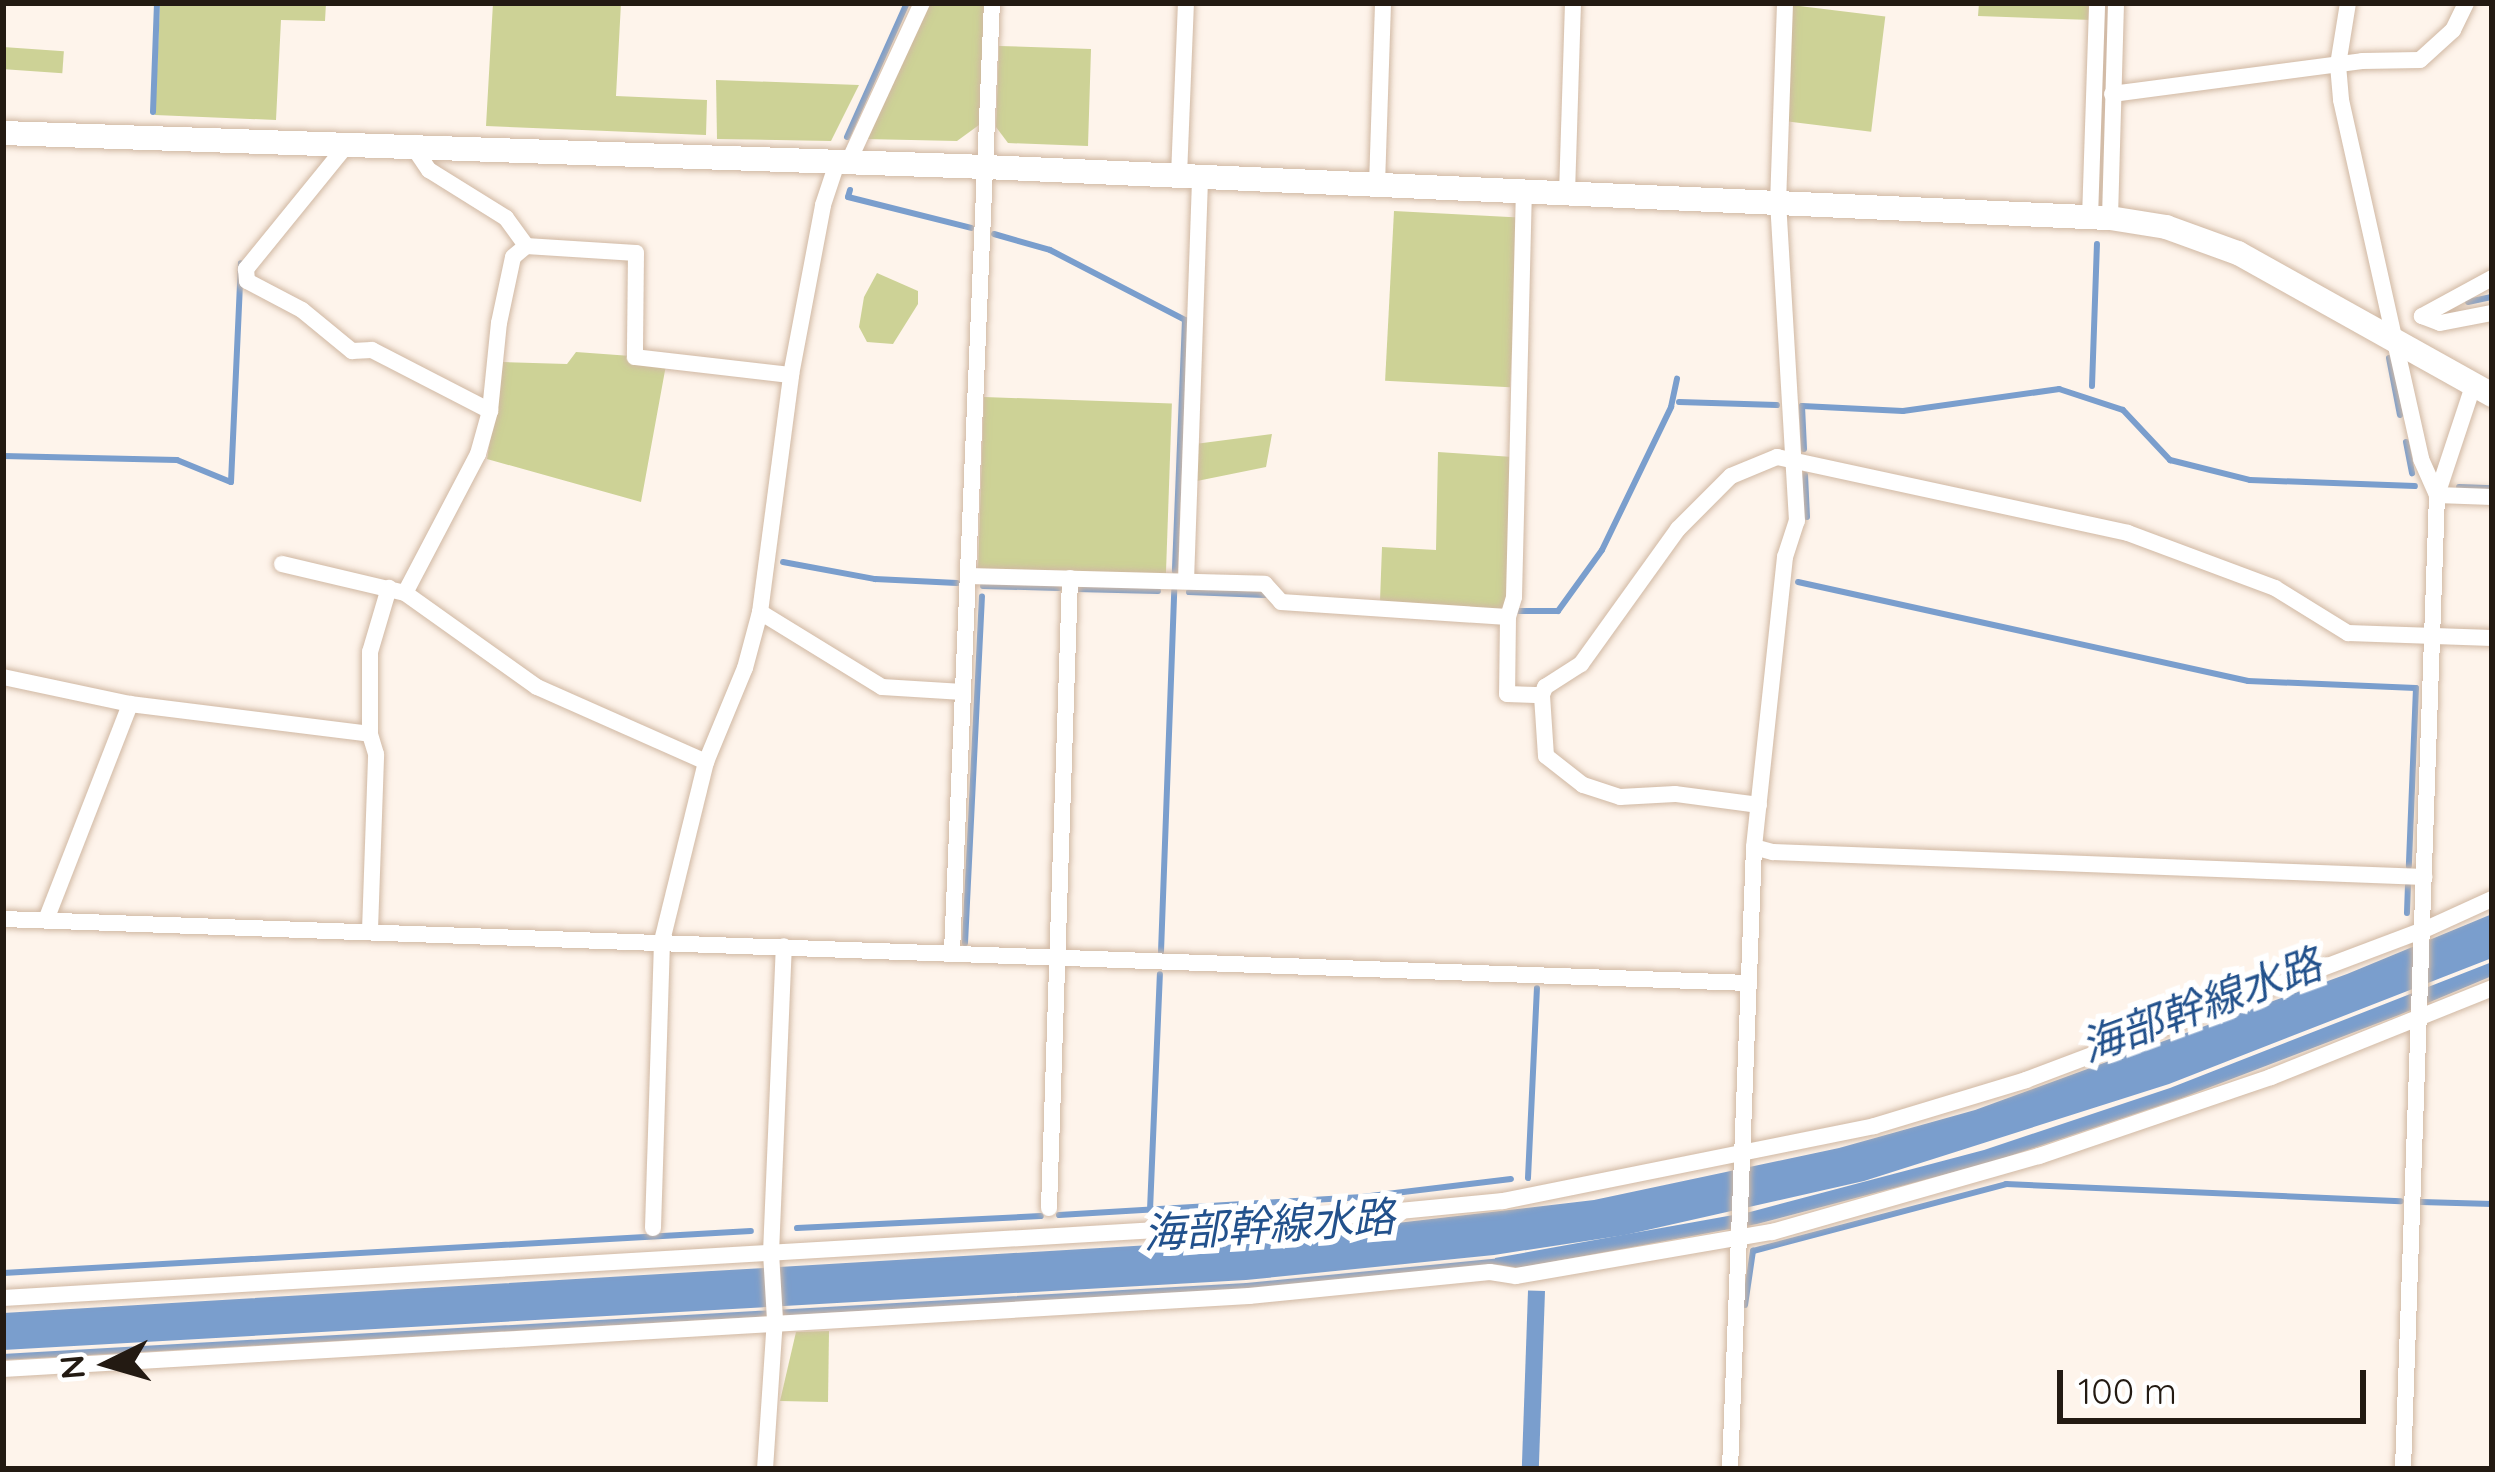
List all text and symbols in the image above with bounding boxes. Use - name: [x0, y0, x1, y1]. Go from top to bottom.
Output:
- water label: 海部幹線水路: [2074, 938, 2328, 1072]
- water label: 海部幹線水路: [1142, 1191, 1396, 1259]
- north arrow: [48, 1304, 168, 1424]
- scale bar: [2063, 1346, 2372, 1420]
- text: N: [50, 1353, 93, 1381]
- text: 100 m: [2078, 1368, 2177, 1413]

